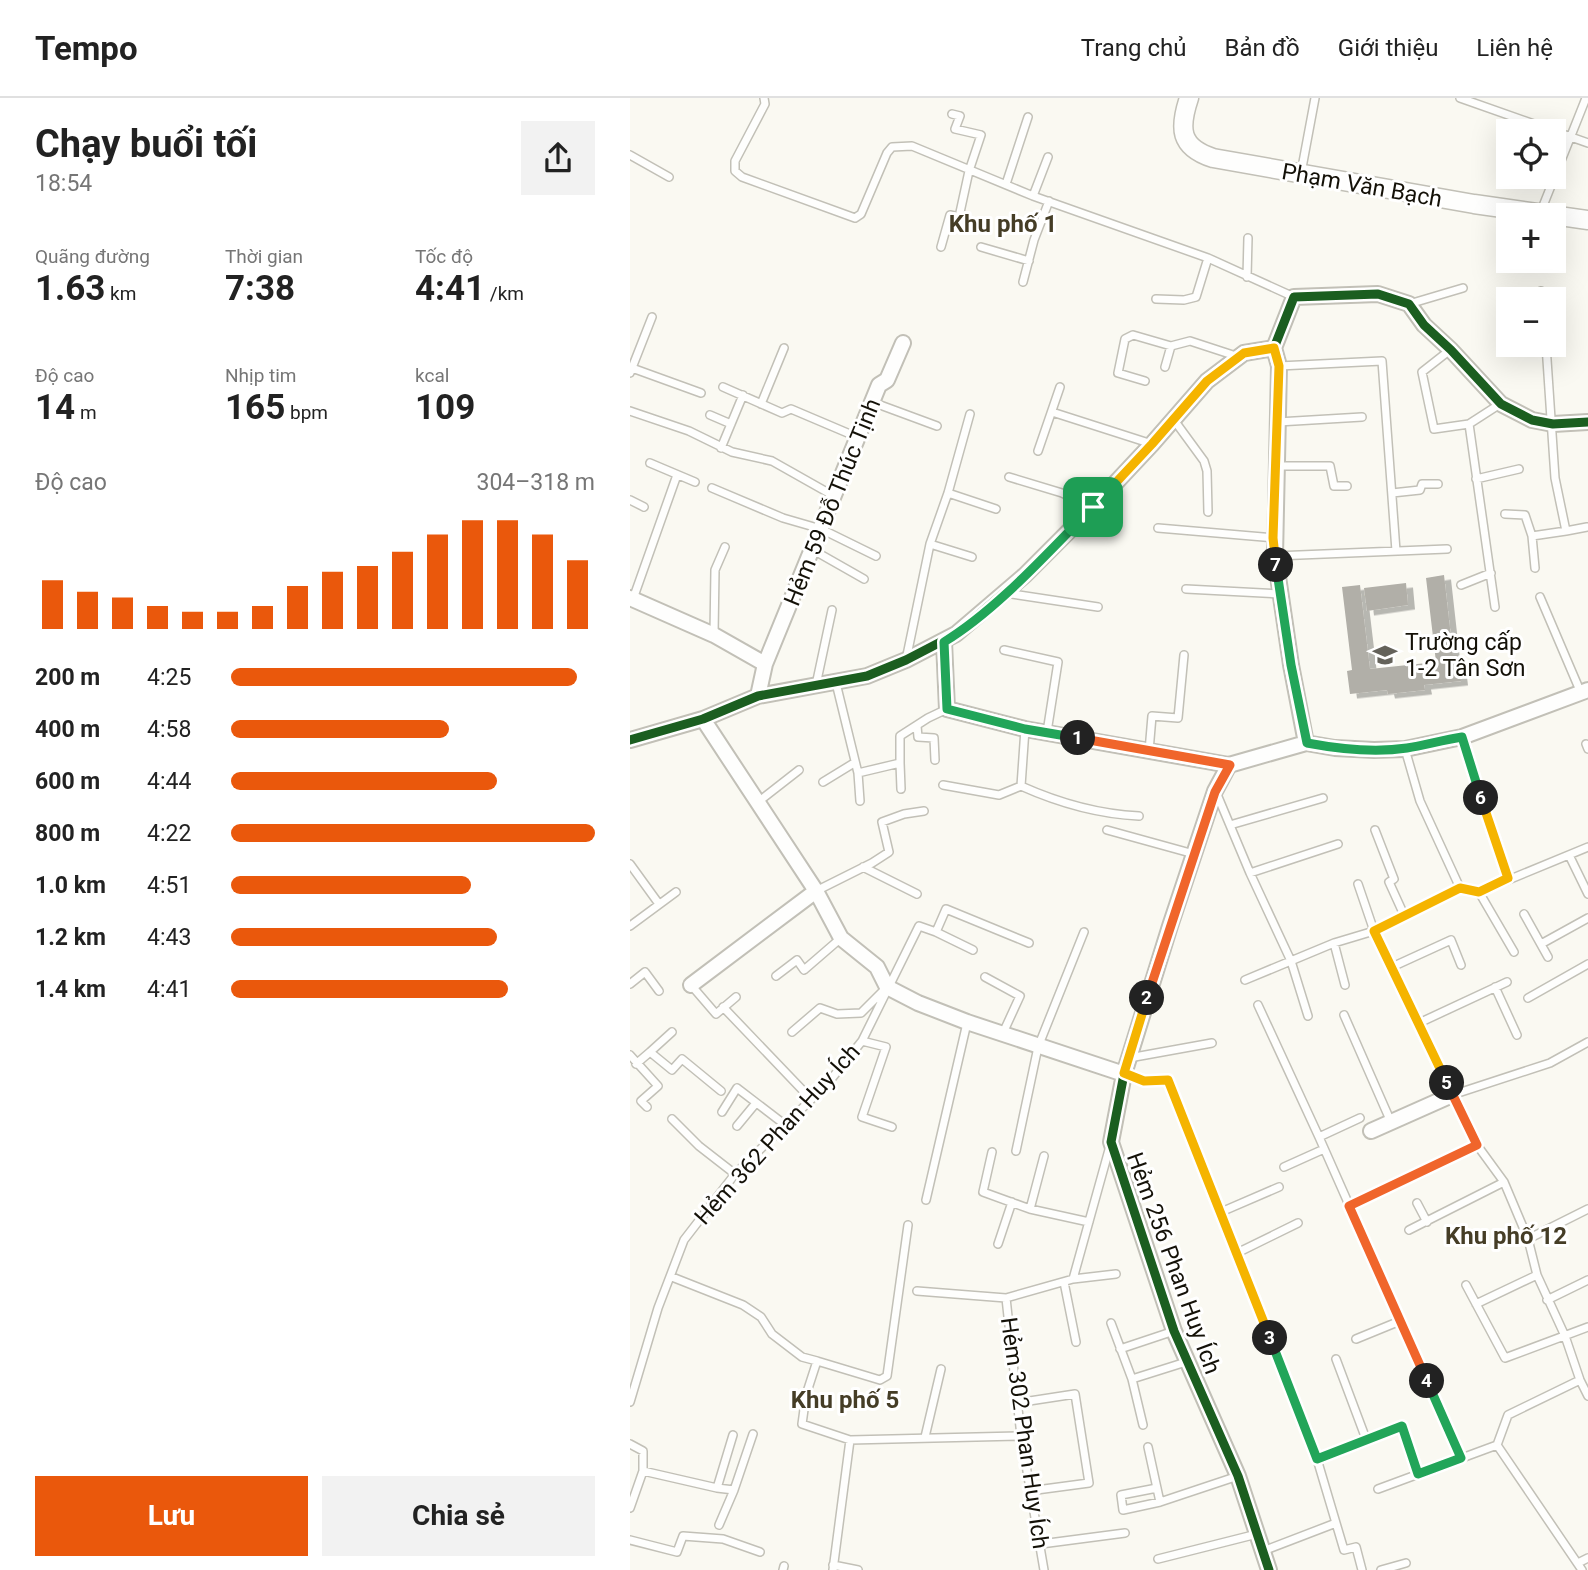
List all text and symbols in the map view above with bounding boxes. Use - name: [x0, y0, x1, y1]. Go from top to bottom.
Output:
- text: Tempo: [35, 29, 138, 68]
- text: Trang chủ: [1081, 34, 1187, 62]
- text: Bản đồ: [1225, 34, 1300, 62]
- text: Giới thiệu: [1338, 34, 1438, 62]
- text: Liên hệ: [1476, 34, 1553, 62]
- map controls: [1496, 119, 1566, 357]
- button: locate: [1496, 119, 1566, 189]
- button: share: [521, 121, 595, 195]
- text: Chạy buổi tối: [35, 122, 257, 166]
- street label: Phạm Văn Bạch: [1280, 158, 1444, 213]
- text: 18:54: [35, 170, 92, 197]
- button: +: [1496, 203, 1566, 273]
- district label: Khu phố 1: [949, 210, 1057, 238]
- text: Quãng đường: [35, 245, 150, 268]
- text: Thời gian: [225, 245, 303, 268]
- text: Tốc độ: [415, 245, 473, 268]
- text: 1.63: [35, 268, 105, 309]
- text: 7:38: [225, 268, 295, 309]
- text: 4:41: [415, 268, 485, 309]
- text: km: [105, 282, 136, 305]
- text: /km: [485, 282, 524, 305]
- button: −: [1496, 287, 1566, 357]
- text: Độ cao: [35, 364, 94, 387]
- text: Nhịp tim: [225, 364, 297, 387]
- text: kcal: [415, 364, 449, 387]
- text: 14: [35, 387, 75, 428]
- text: 165: [225, 387, 285, 428]
- text: 109: [415, 387, 475, 428]
- street label: Hẻm 59 Đỗ Thúc Tịnh: [779, 395, 886, 610]
- text: m: [75, 401, 97, 424]
- text: bpm: [285, 401, 328, 424]
- text: Độ cao: [35, 469, 107, 496]
- text: 304–318 m: [476, 469, 595, 496]
- pin: [1063, 477, 1123, 537]
- icon: arrive: [1074, 488, 1112, 526]
- pin: 7: [1258, 547, 1294, 582]
- text: 7: [1270, 553, 1281, 576]
- place label: Trường cấp 1-2 Tân Sơn: [1405, 629, 1525, 682]
- school or university icon: Trường cấp 1-2 Tân Sơn: [1371, 641, 1399, 669]
- text: 200 m: [35, 664, 100, 691]
- text: 4:25: [147, 664, 191, 691]
- text: 400 m: [35, 716, 100, 743]
- text: 4:58: [147, 716, 191, 743]
- pin: 1: [1060, 720, 1096, 756]
- text: 1: [1072, 726, 1083, 749]
- text: 600 m: [35, 768, 100, 795]
- text: 4:44: [147, 768, 191, 795]
- pin: 6: [1464, 780, 1498, 816]
- text: 6: [1475, 786, 1486, 809]
- text: 800 m: [35, 820, 100, 847]
- text: 4:22: [147, 820, 191, 847]
- text: 1.0 km: [35, 872, 106, 899]
- text: 4:51: [147, 872, 191, 899]
- text: 1.2 km: [35, 924, 106, 951]
- text: 4:43: [147, 924, 191, 951]
- text: 1.4 km: [35, 976, 106, 1003]
- text: 4:41: [147, 976, 191, 1003]
- pin: 2: [1130, 981, 1164, 1016]
- text: 2: [1141, 986, 1152, 1009]
- street label: Hẻm 362 Phan Huy Ích: [688, 1038, 866, 1230]
- pin: 5: [1430, 1066, 1464, 1100]
- text: 5: [1441, 1071, 1452, 1094]
- street label: Hẻm 256 Phan Huy Ích: [1121, 1148, 1227, 1378]
- district label: Khu phố 12: [1445, 1222, 1567, 1250]
- street label: Hẻm 302 Phan Huy Ích: [995, 1315, 1055, 1551]
- pin: 3: [1252, 1320, 1288, 1356]
- text: 3: [1264, 1326, 1275, 1349]
- pin: 4: [1410, 1364, 1444, 1398]
- text: 4: [1421, 1369, 1432, 1392]
- district label: Khu phố 5: [791, 1386, 899, 1414]
- button: Lưu: [35, 1476, 308, 1556]
- button: Chia sẻ: [322, 1476, 595, 1556]

